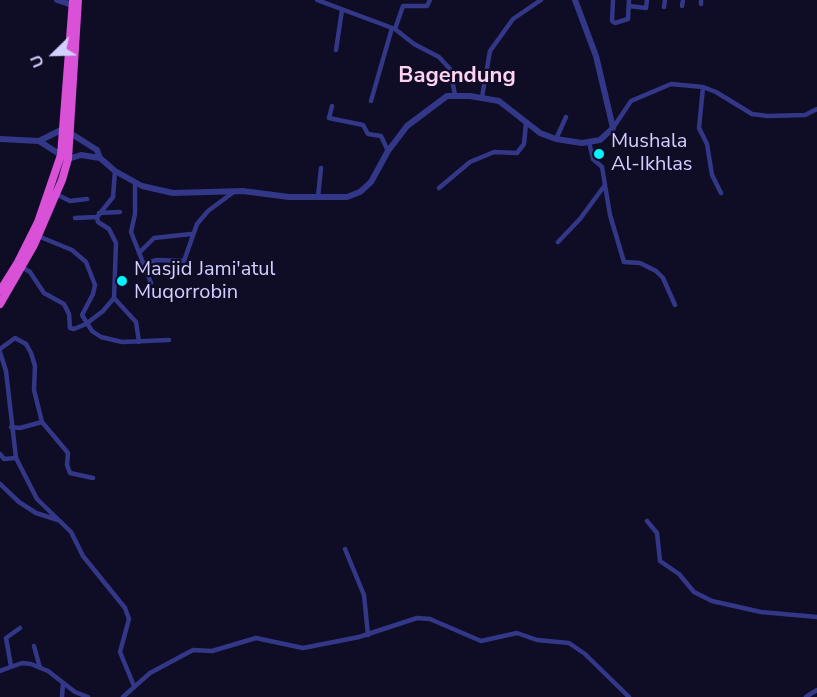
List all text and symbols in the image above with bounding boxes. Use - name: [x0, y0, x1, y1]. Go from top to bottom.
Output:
- north arrow: [24, 24, 84, 84]
- text: U: [25, 51, 50, 71]
- district label: Bagendung: [398, 64, 516, 90]
- place label: Mushala Al-Ikhlas: [611, 130, 692, 177]
- marker: Mushala Al-Ikhlas: [592, 147, 606, 161]
- place label: Masjid Jami'atul Muqorrobin: [134, 258, 275, 305]
- marker: Masjid Jami'atul Muqorrobin: [115, 274, 129, 288]

